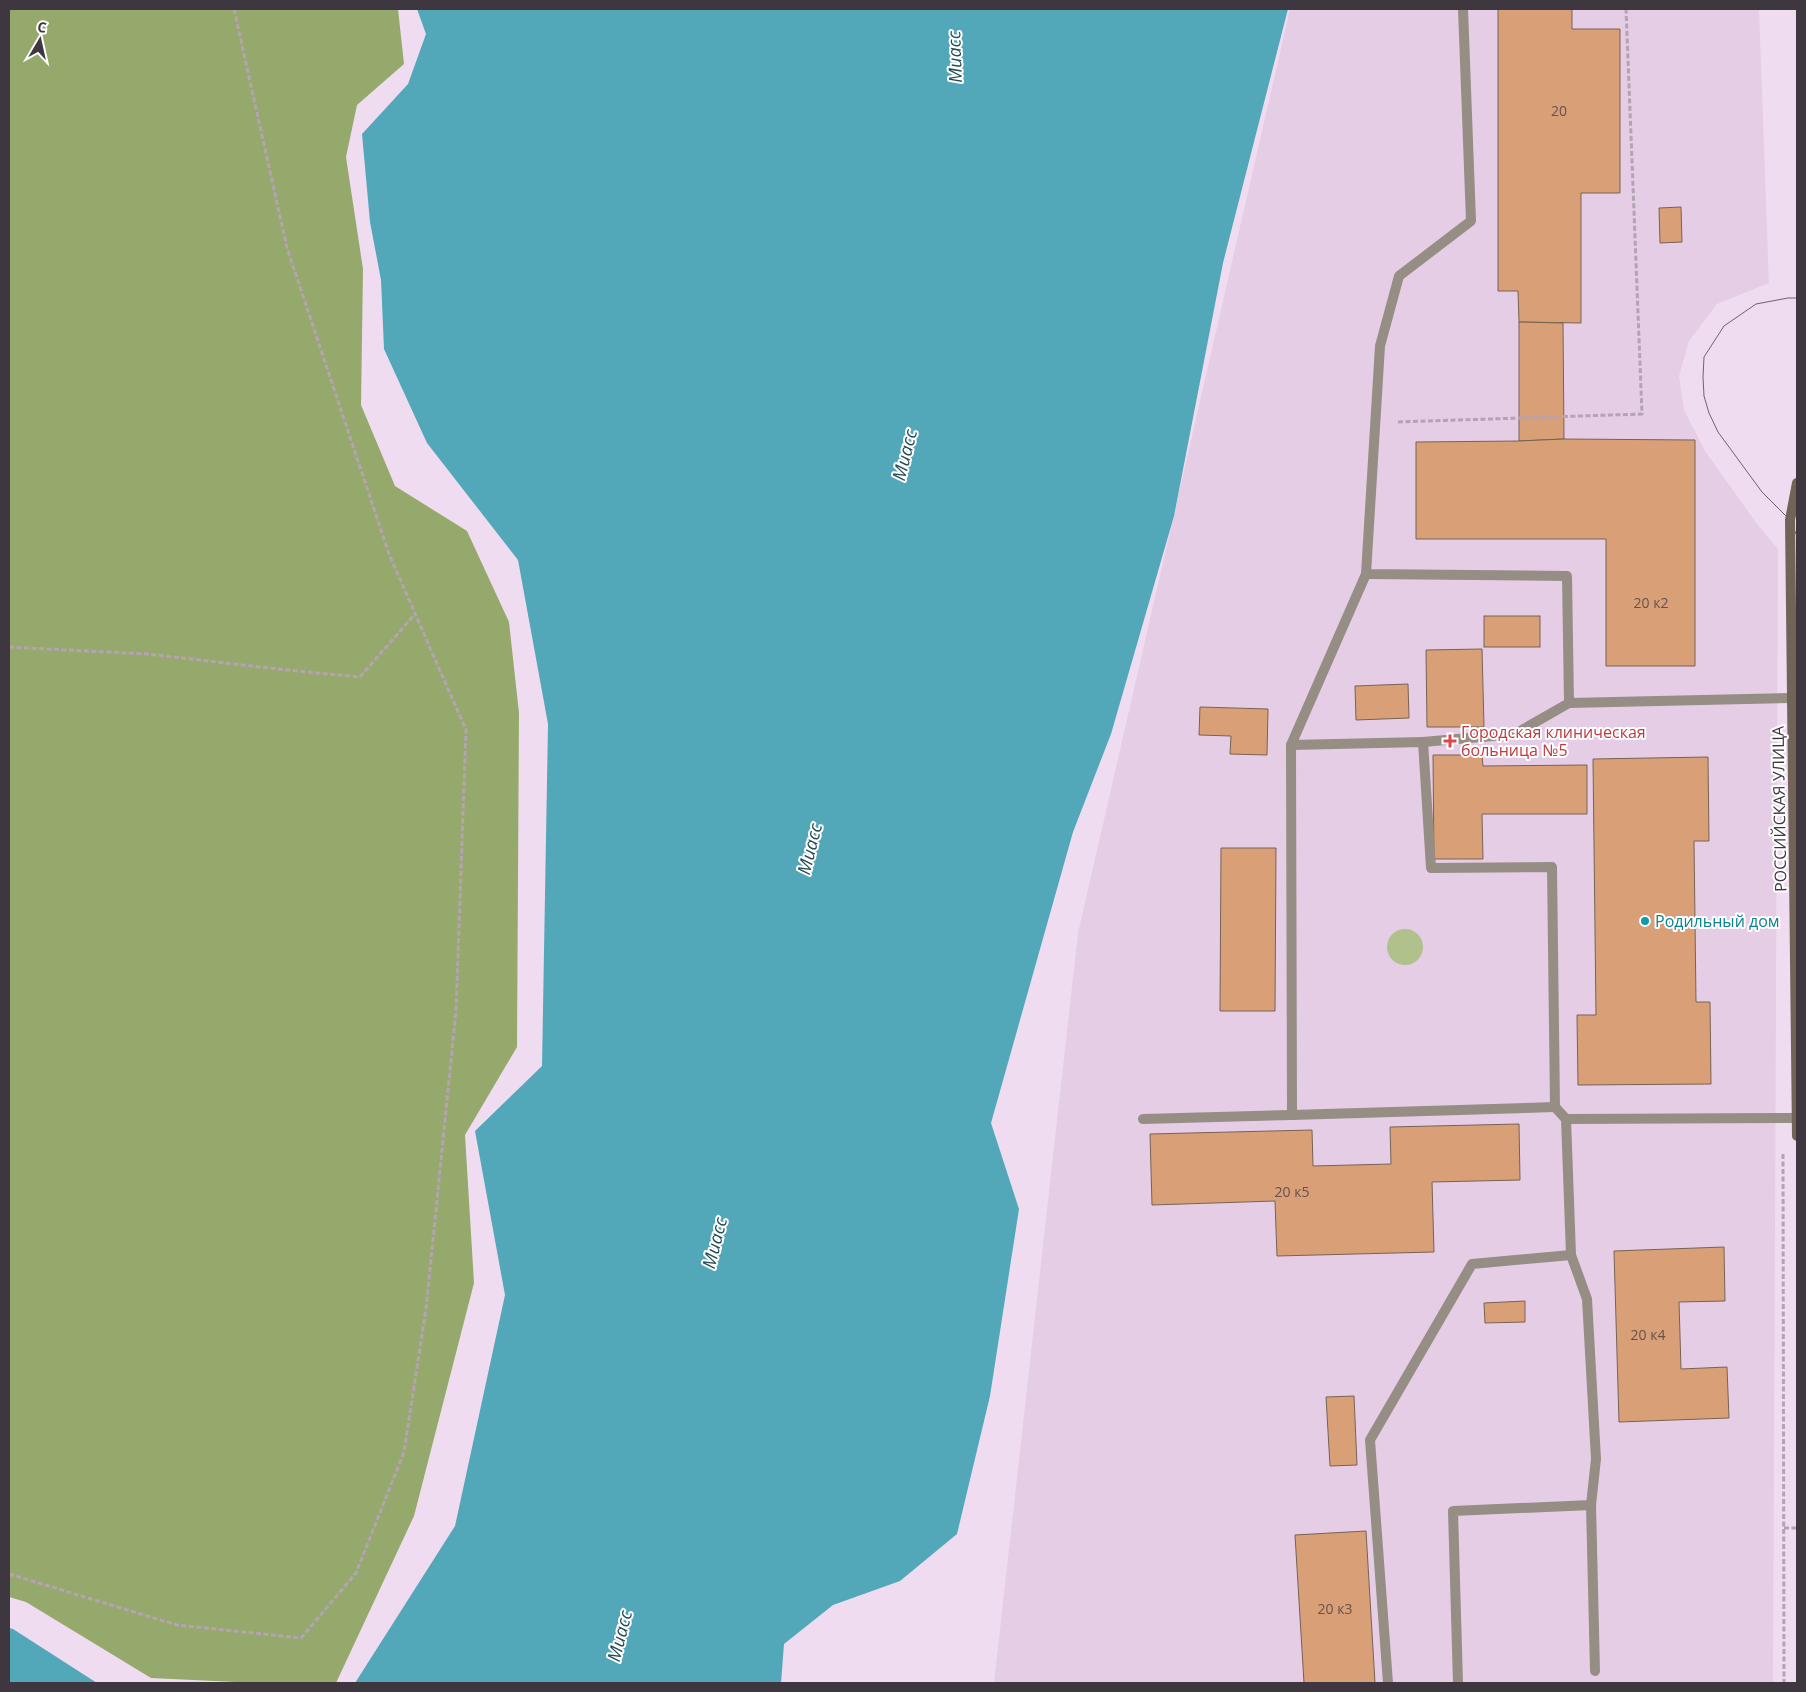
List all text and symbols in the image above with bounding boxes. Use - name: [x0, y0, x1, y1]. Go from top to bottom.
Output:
- north arrow: [15, 15, 65, 65]
- text: С: [36, 17, 48, 37]
- water label: Миасс: [941, 30, 967, 83]
- house number: 20: [1551, 101, 1567, 120]
- water label: Миасс: [886, 426, 922, 483]
- house number: 20 к2: [1634, 593, 1668, 612]
- place label: Городская клиническая больница №5: [1461, 721, 1646, 761]
- street label: РОССИЙСКАЯ УЛИЦА: [1767, 725, 1791, 892]
- marker: Городская клиническая больница №5: [1443, 734, 1457, 748]
- water label: Миасс: [791, 820, 827, 877]
- place label: Родильный дом: [1655, 910, 1780, 932]
- marker: Родильный дом: [1639, 915, 1651, 927]
- house number: 20 к5: [1275, 1182, 1309, 1201]
- water label: Миасс: [696, 1214, 732, 1271]
- house number: 20 к4: [1631, 1325, 1665, 1344]
- house number: 20 к3: [1318, 1599, 1352, 1618]
- water label: Миасс: [601, 1607, 637, 1664]

